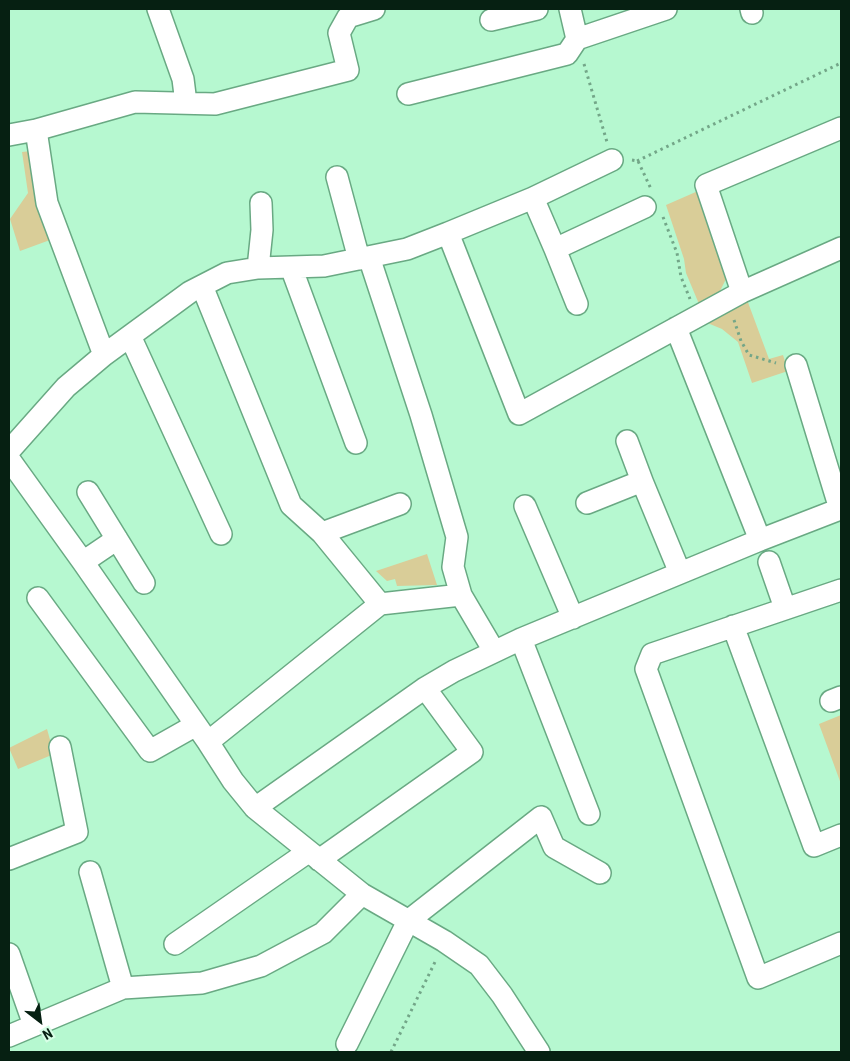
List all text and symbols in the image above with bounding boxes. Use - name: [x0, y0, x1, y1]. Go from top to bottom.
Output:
- north arrow: [15, 996, 65, 1046]
- text: N: [40, 1025, 55, 1043]

